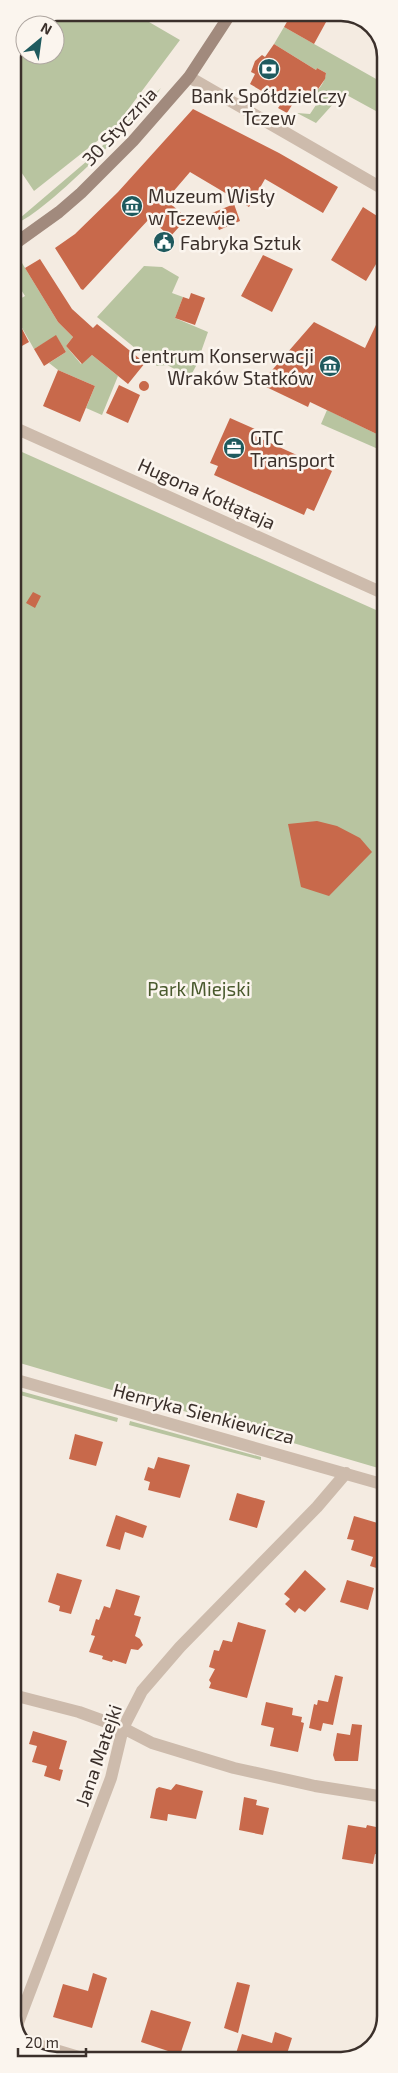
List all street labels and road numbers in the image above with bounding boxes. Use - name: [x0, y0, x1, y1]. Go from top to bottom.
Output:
- street label: 30 Stycznia: [77, 82, 161, 170]
- street label: Hugona Kołłątaja: [135, 452, 279, 534]
- street label: Henryka Sienkiewicza: [111, 1378, 297, 1448]
- street label: Jana Matejki: [70, 1701, 126, 1809]

